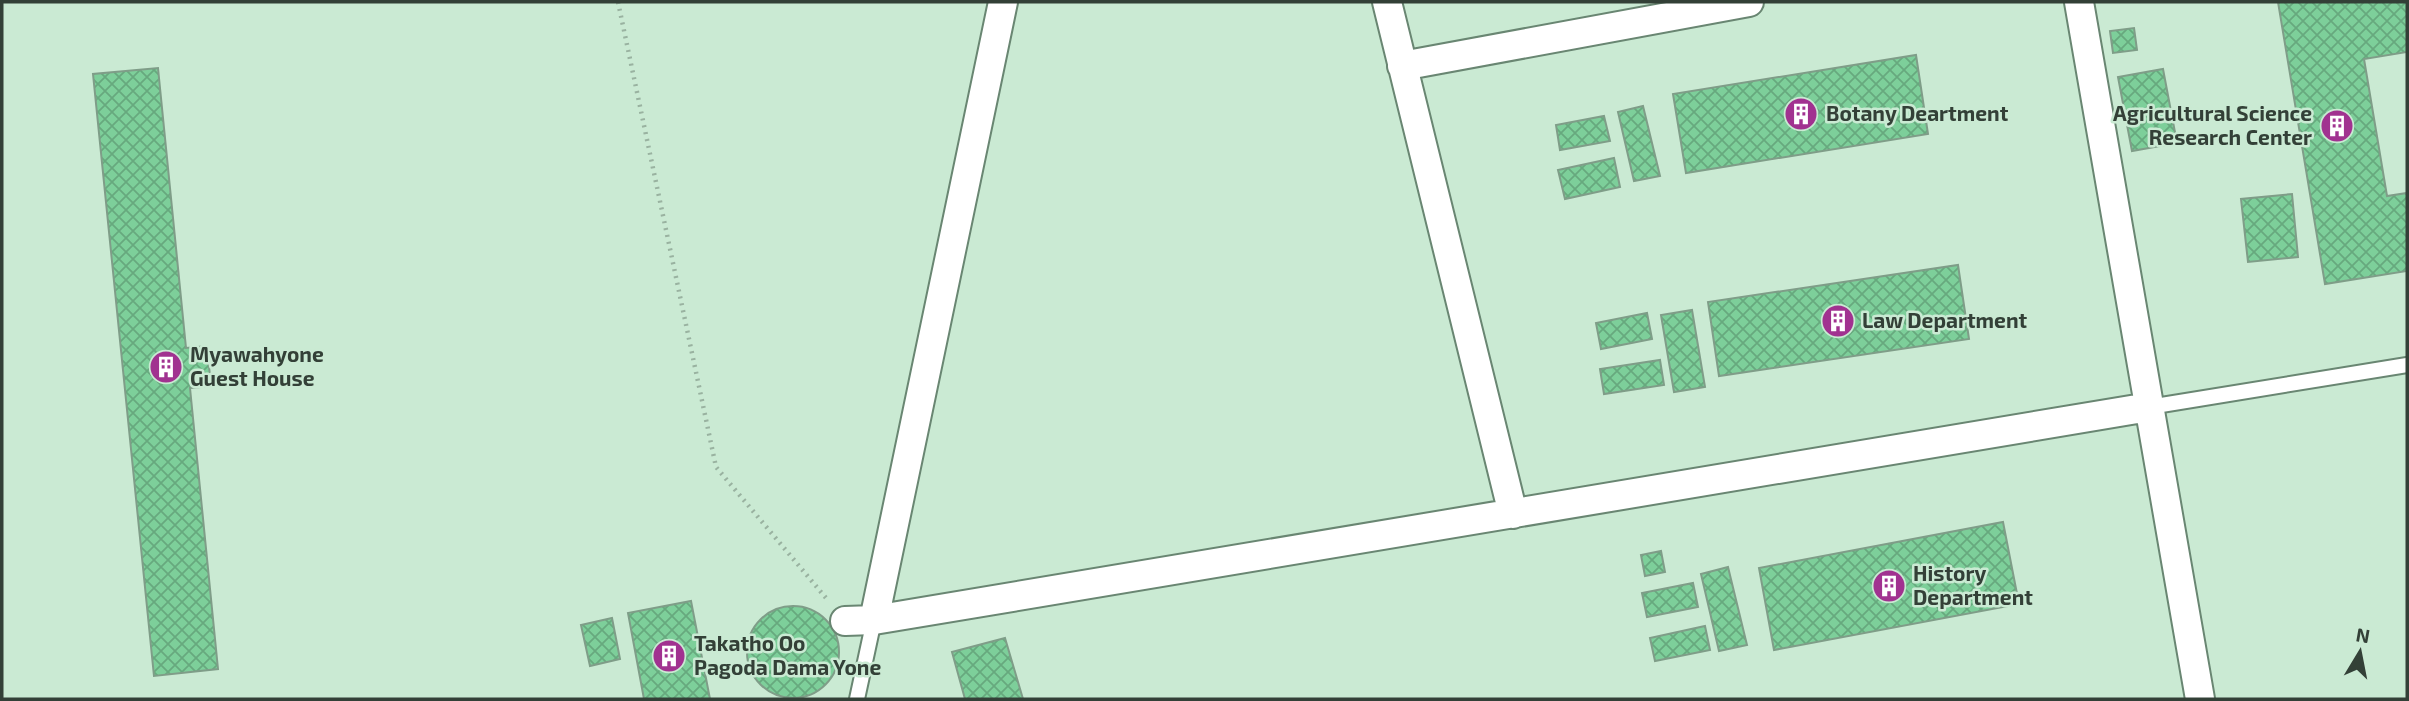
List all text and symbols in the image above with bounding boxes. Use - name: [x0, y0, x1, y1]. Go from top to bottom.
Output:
- building icon: Botany Deartment: [1782, 95, 1820, 133]
- place label: Botany Deartment: [1826, 100, 2009, 126]
- place label: Agricultural Science Research Center: [2113, 100, 2312, 149]
- building icon: Agricultural Science Research Center: [2318, 107, 2356, 145]
- building icon: Law Department: [1819, 302, 1857, 340]
- place label: Law Department: [1862, 307, 2028, 332]
- place label: Myawahyone Guest House: [190, 341, 324, 390]
- building icon: Myawahyone Guest House: [147, 348, 185, 386]
- place label: History Department: [1913, 560, 2033, 609]
- building icon: History Department: [1870, 567, 1908, 605]
- north arrow: [2325, 617, 2395, 687]
- text: N: [2354, 622, 2372, 647]
- place label: Takatho Oo Pagoda Dama Yone: [694, 630, 881, 679]
- building icon: Takatho Oo Pagoda Dama Yone: [650, 637, 688, 675]

